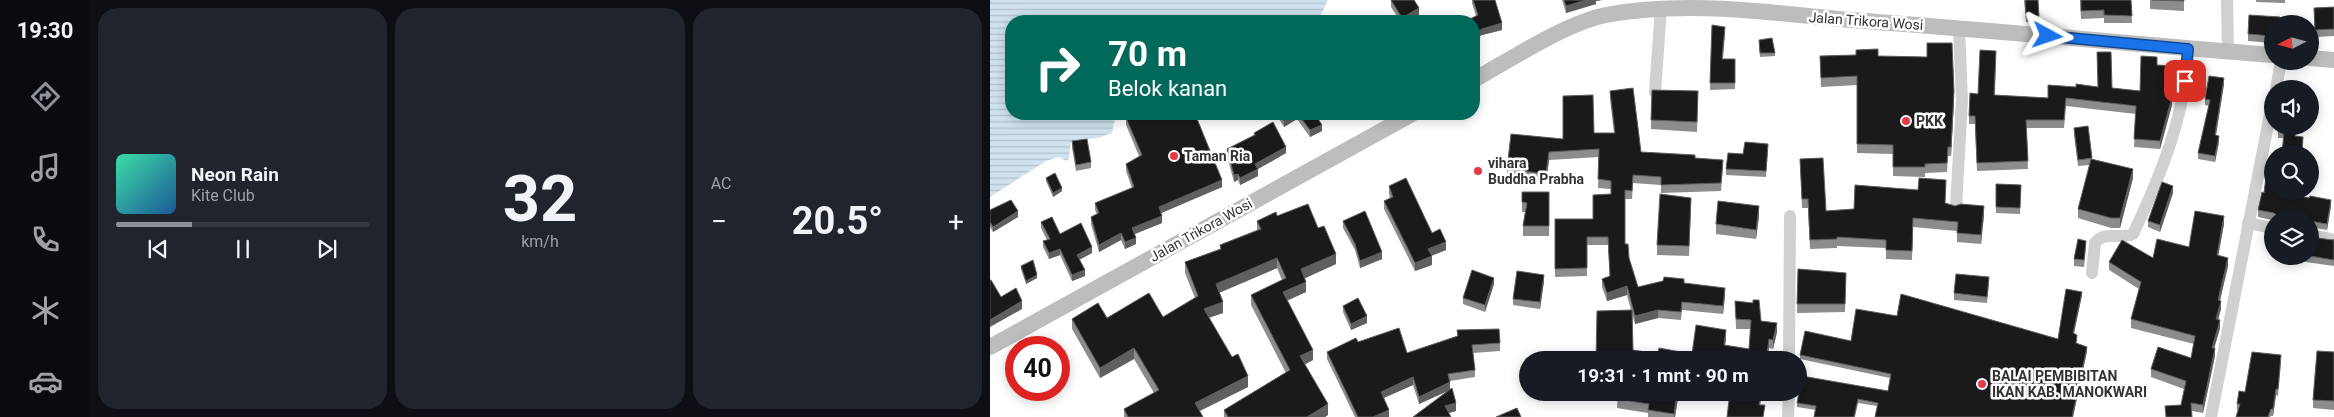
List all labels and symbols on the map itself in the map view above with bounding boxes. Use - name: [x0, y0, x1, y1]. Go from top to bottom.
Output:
- street label: Jalan Trikora Wosi: [1808, 9, 1924, 33]
- position arrow: [2021, 9, 2073, 61]
- north arrow: [2264, 15, 2319, 70]
- pin: [2164, 60, 2206, 102]
- place label: PKK: [1916, 113, 1943, 129]
- marker: PKK: [1900, 115, 1912, 127]
- place label: Taman Ria: [1184, 148, 1251, 164]
- marker: Taman Ria: [1168, 150, 1180, 162]
- place label: vihara Buddha Prabha: [1488, 155, 1584, 187]
- marker: vihara Buddha Prabha: [1472, 165, 1484, 177]
- street label: Jalan Trikora Wosi: [1147, 195, 1255, 265]
- speed limit sign: 40: [1005, 336, 1070, 401]
- place label: BALAI PEMBIBITAN IKAN KAB. MANOKWARI: [1992, 368, 2147, 400]
- marker: BALAI PEMBIBITAN IKAN KAB. MANOKWARI: [1976, 378, 1988, 390]

